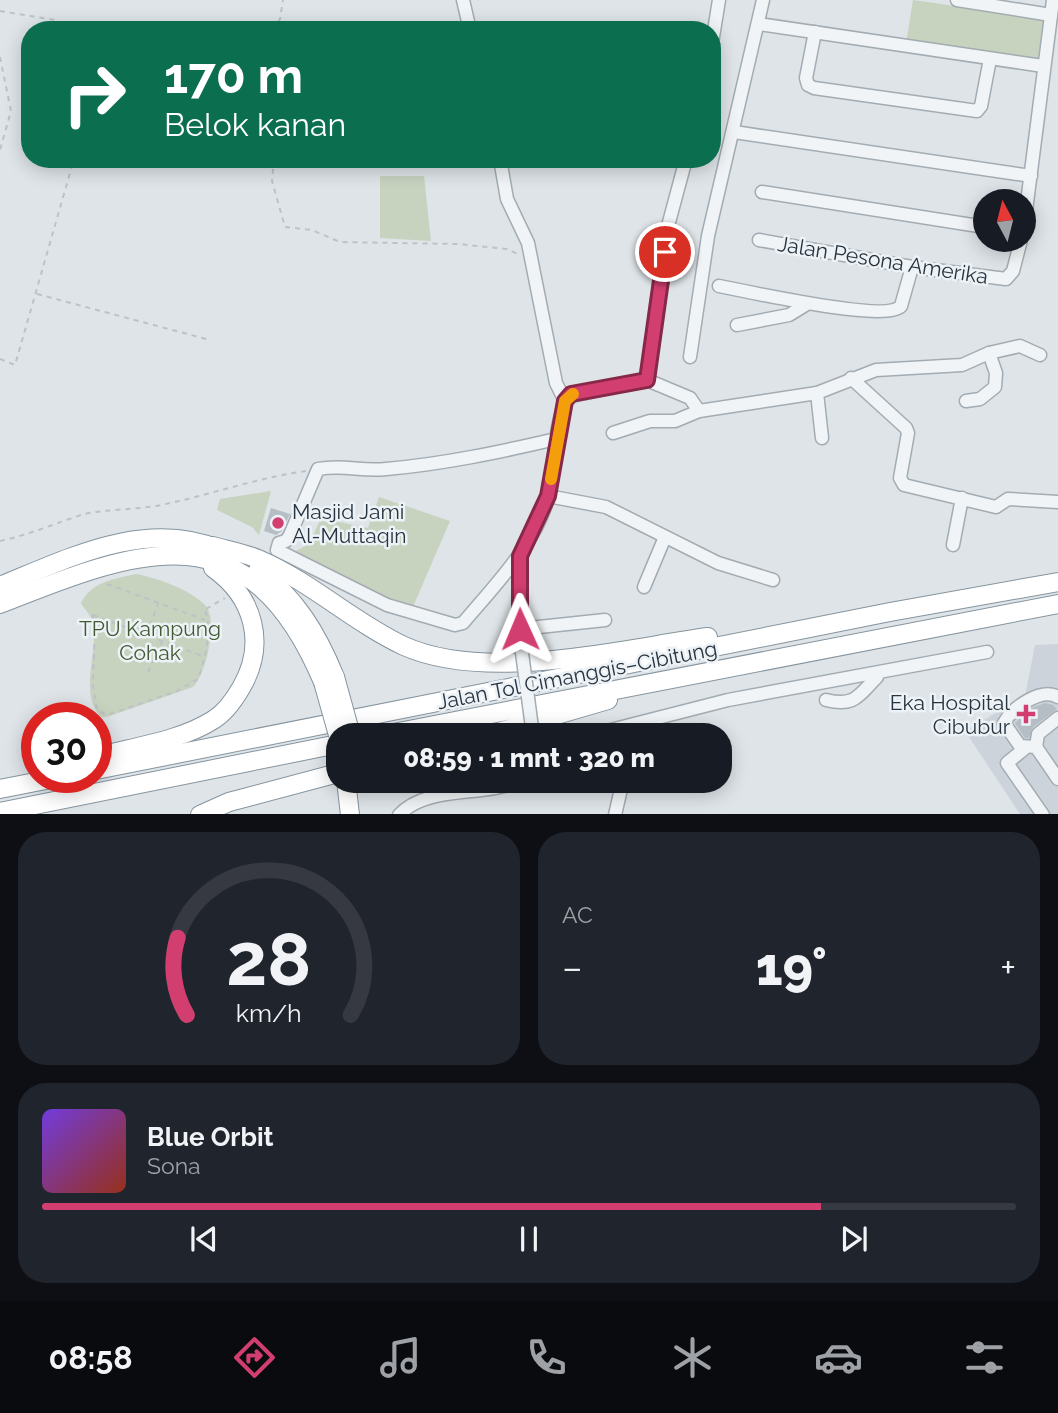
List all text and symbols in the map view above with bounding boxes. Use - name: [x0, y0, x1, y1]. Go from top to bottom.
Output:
- text: 170 m: [164, 47, 303, 104]
- icon: right: [49, 49, 140, 140]
- text: Belok kanan: [164, 106, 346, 143]
- north arrow: [973, 189, 1036, 252]
- map controls: [973, 189, 1036, 252]
- pin: [635, 222, 695, 282]
- street label: Jalan Pesona Amerika: [776, 231, 990, 289]
- icon: arrive: [646, 233, 684, 271]
- place label: Masjid Jami Al-Muttaqin: [292, 499, 407, 548]
- marker: Masjid Jami Al-Muttaqin: [270, 515, 286, 531]
- position arrow: [483, 592, 557, 666]
- park label: TPU Kampung Cohak: [79, 616, 221, 665]
- street label: Jalan Tol Cimanggis–Cibitung: [435, 636, 719, 714]
- place label: Eka Hospital Cibubur: [890, 690, 1011, 739]
- speed limit sign: 30: [21, 702, 112, 793]
- marker: Eka Hospital Cibubur: [1016, 704, 1036, 724]
- text: 08:59 · 1 mnt · 320 m: [403, 743, 655, 773]
- text: AC: [562, 901, 593, 928]
- text: 28: [226, 917, 312, 1002]
- text: 19°: [756, 936, 827, 997]
- text: −: [562, 945, 582, 990]
- text: +: [1000, 945, 1016, 990]
- text: km/h: [236, 997, 302, 1027]
- text: Blue Orbit: [147, 1122, 274, 1152]
- text: Sona: [147, 1152, 201, 1179]
- icon: previous: [185, 1220, 223, 1258]
- icon: pause: [510, 1220, 548, 1258]
- icon: next: [835, 1220, 873, 1258]
- icon: directions: [230, 1333, 279, 1382]
- icon: music: [376, 1333, 425, 1382]
- icon: phone: [522, 1333, 571, 1382]
- icon: climate: [668, 1333, 717, 1382]
- icon: car: [814, 1333, 863, 1382]
- icon: filters: [960, 1333, 1009, 1382]
- text: 08:58: [49, 1339, 133, 1376]

